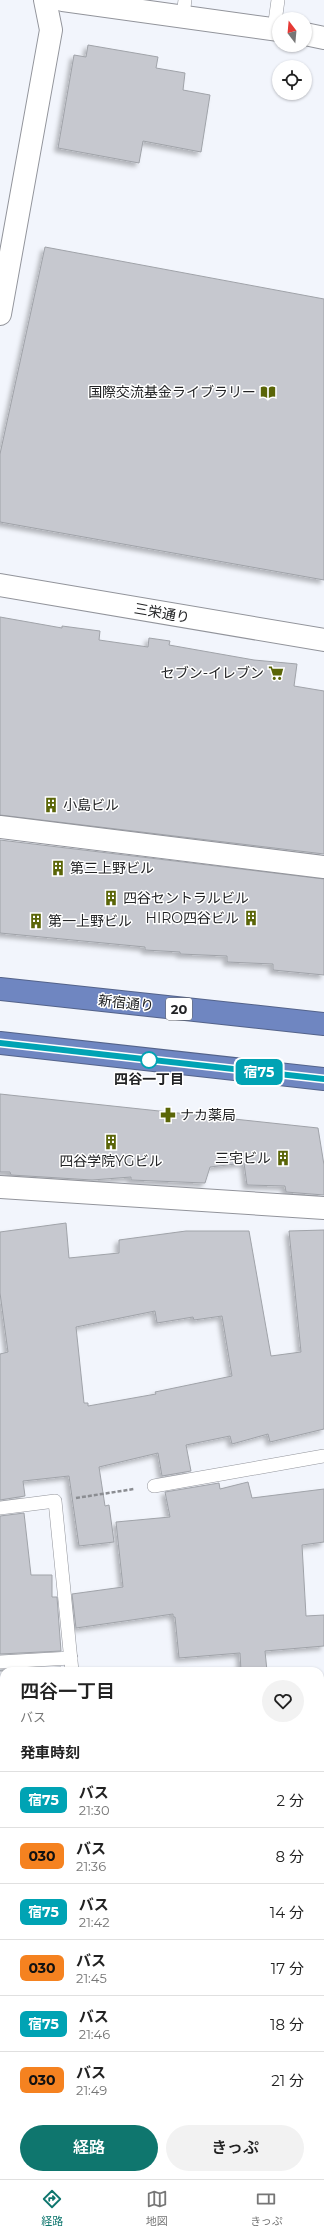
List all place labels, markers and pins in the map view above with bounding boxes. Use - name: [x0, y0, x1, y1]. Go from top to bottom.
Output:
- place label: 国際交流基金ライブラリー: [88, 383, 256, 401]
- library icon: 国際交流基金ライブラリー: [259, 383, 277, 401]
- place label: セブン-イレブン: [161, 664, 264, 682]
- supermarket icon: セブン-イレブン: [267, 664, 285, 682]
- building icon: 小島ビル: [42, 796, 60, 814]
- place label: 小島ビル: [63, 796, 119, 814]
- building icon: 第三上野ビル: [49, 859, 67, 877]
- place label: 第三上野ビル: [70, 859, 154, 877]
- building icon: 四谷セントラルビル: [102, 889, 120, 907]
- place label: 四谷セントラルビル: [123, 889, 249, 907]
- place label: HIRO四谷ビル: [146, 909, 239, 927]
- building icon: HIRO四谷ビル: [242, 909, 260, 927]
- building icon: 第一上野ビル: [27, 912, 45, 930]
- place label: 第一上野ビル: [48, 912, 132, 930]
- marker: 四谷一丁目: [140, 1051, 158, 1069]
- place label: 四谷一丁目: [114, 1070, 184, 1088]
- pharmacy icon: ナカ薬局: [159, 1106, 177, 1124]
- place label: ナカ薬局: [180, 1106, 236, 1124]
- building icon: 四谷学院YGビル: [102, 1133, 120, 1151]
- place label: 三宅ビル: [215, 1149, 271, 1167]
- building icon: 三宅ビル: [274, 1149, 292, 1167]
- place label: 四谷学院YGビル: [59, 1152, 163, 1170]

